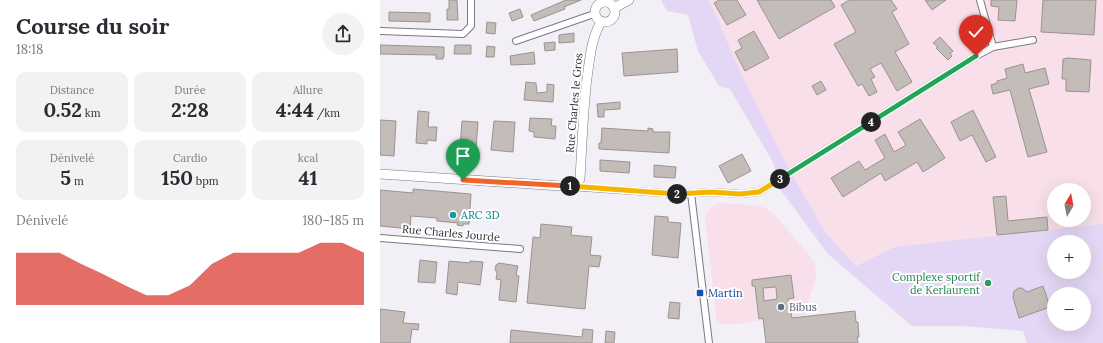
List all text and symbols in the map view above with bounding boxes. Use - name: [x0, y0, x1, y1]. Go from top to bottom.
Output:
- text: Course du soir: [16, 12, 169, 40]
- button: share: [322, 13, 364, 55]
- pin: [959, 15, 993, 56]
- icon: check: [965, 21, 987, 43]
- text: 18:18: [16, 41, 43, 58]
- street label: Rue Charles le Gros: [563, 52, 585, 154]
- text: Distance: [50, 83, 94, 97]
- text: Durée: [174, 83, 206, 97]
- text: Allure: [293, 83, 323, 97]
- text: 0.52: [43, 97, 82, 122]
- text: 2:28: [171, 97, 209, 122]
- text: 4:44: [276, 97, 314, 122]
- text: km: [82, 106, 101, 120]
- text: /km: [314, 106, 340, 120]
- pin: 4: [861, 112, 881, 132]
- text: 4: [868, 115, 874, 129]
- pin: [446, 139, 480, 180]
- icon: arrive: [452, 145, 474, 167]
- text: Dénivelé: [50, 151, 94, 165]
- text: Cardio: [173, 151, 207, 165]
- text: kcal: [298, 151, 318, 165]
- text: 5: [60, 165, 71, 190]
- text: 150: [161, 165, 193, 190]
- text: 41: [298, 165, 318, 190]
- pin: 3: [770, 169, 790, 189]
- text: 3: [777, 172, 783, 186]
- text: m: [71, 174, 84, 188]
- text: bpm: [193, 174, 219, 188]
- pin: 1: [560, 176, 580, 196]
- text: 1: [568, 179, 572, 193]
- north arrow: [1047, 183, 1091, 227]
- map controls: [1047, 183, 1091, 331]
- pin: 2: [667, 184, 687, 204]
- text: 2: [674, 187, 680, 201]
- place label: ARC 3D: [460, 208, 500, 222]
- marker: ARC 3D: [448, 210, 458, 220]
- text: Dénivelé: [16, 212, 68, 229]
- text: 180–185 m: [302, 212, 364, 229]
- street label: Rue Charles Jourde: [401, 222, 501, 244]
- button: +: [1047, 235, 1091, 279]
- place label: Complexe sportif de Kerlaurent: [892, 270, 981, 297]
- marker: Complexe sportif de Kerlaurent: [983, 278, 993, 288]
- place label: Martin: [708, 286, 743, 300]
- button: −: [1047, 287, 1091, 331]
- marker: Martin: [695, 288, 705, 298]
- place label: Bibus: [789, 300, 817, 314]
- marker: Bibus: [776, 302, 786, 312]

